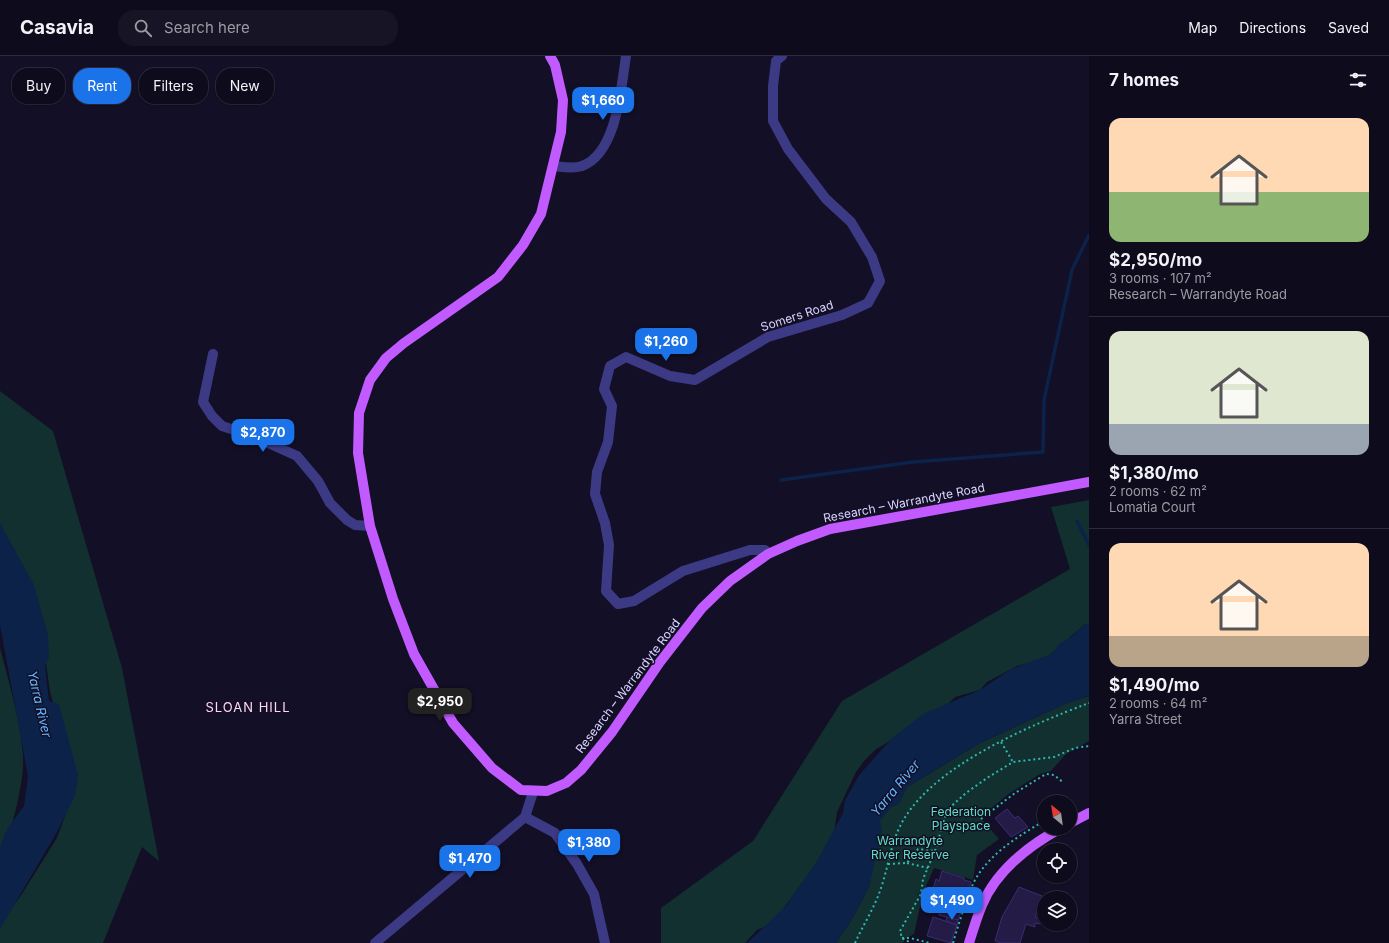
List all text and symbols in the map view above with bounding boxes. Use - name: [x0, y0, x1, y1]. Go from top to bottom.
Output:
- search box: [118, 10, 398, 46]
- text: Casavia: [20, 16, 94, 39]
- icon: search: [132, 17, 154, 39]
- text: Search here: [164, 18, 250, 37]
- text: Map: [1188, 19, 1217, 36]
- text: Directions: [1239, 19, 1306, 36]
- text: Saved: [1328, 19, 1369, 36]
- chip: Buy: [12, 68, 65, 104]
- chip: Rent: [73, 68, 131, 104]
- chip: Filters: [139, 68, 208, 104]
- chip: New: [216, 68, 274, 104]
- icon: filters: [1347, 69, 1369, 91]
- text: 7 homes: [1109, 70, 1179, 90]
- pin: $1,660: [570, 87, 636, 121]
- text: $1,660: [581, 92, 625, 108]
- icon: home: [1203, 144, 1275, 216]
- text: $2,950/mo: [1109, 250, 1202, 270]
- text: 3 rooms · 107 m²: [1109, 270, 1212, 286]
- text: Research – Warrandyte Road: [1109, 286, 1287, 302]
- street label: Somers Road: [759, 297, 835, 334]
- pin: $1,260: [633, 328, 699, 362]
- text: $1,260: [644, 333, 688, 349]
- icon: home: [1203, 357, 1275, 429]
- pin: $2,870: [230, 419, 296, 453]
- text: $2,870: [240, 424, 286, 440]
- text: $1,380/mo: [1109, 463, 1199, 483]
- street label: Research – Warrandyte Road: [822, 479, 986, 526]
- text: 2 rooms · 62 m²: [1109, 483, 1207, 499]
- text: Lomatia Court: [1109, 499, 1196, 515]
- icon: home: [1203, 569, 1275, 641]
- street label: Research – Warrandyte Road: [572, 616, 683, 756]
- water label: Yarra River: [25, 669, 56, 740]
- text: $1,490/mo: [1109, 675, 1200, 695]
- pin: $2,950: [407, 688, 473, 722]
- text: $2,950: [417, 693, 463, 709]
- text: 2 rooms · 64 m²: [1109, 695, 1207, 711]
- district label: SLOAN HILL: [205, 699, 291, 715]
- text: Yarra Street: [1109, 711, 1182, 727]
- water label: Yarra River: [867, 756, 924, 819]
- north arrow: [1037, 795, 1077, 835]
- map controls: [1037, 795, 1077, 931]
- park label: Federation Playspace: [931, 804, 991, 833]
- pin: $1,380: [556, 829, 622, 863]
- park label: Warrandyte River Reserve: [871, 833, 949, 862]
- text: $1,380: [567, 834, 611, 850]
- button: locate: [1037, 843, 1077, 883]
- pin: $1,470: [437, 845, 503, 879]
- text: $1,470: [448, 850, 492, 866]
- pin: $1,490: [919, 887, 985, 921]
- button: layers: [1037, 891, 1077, 931]
- text: $1,490: [930, 892, 974, 908]

